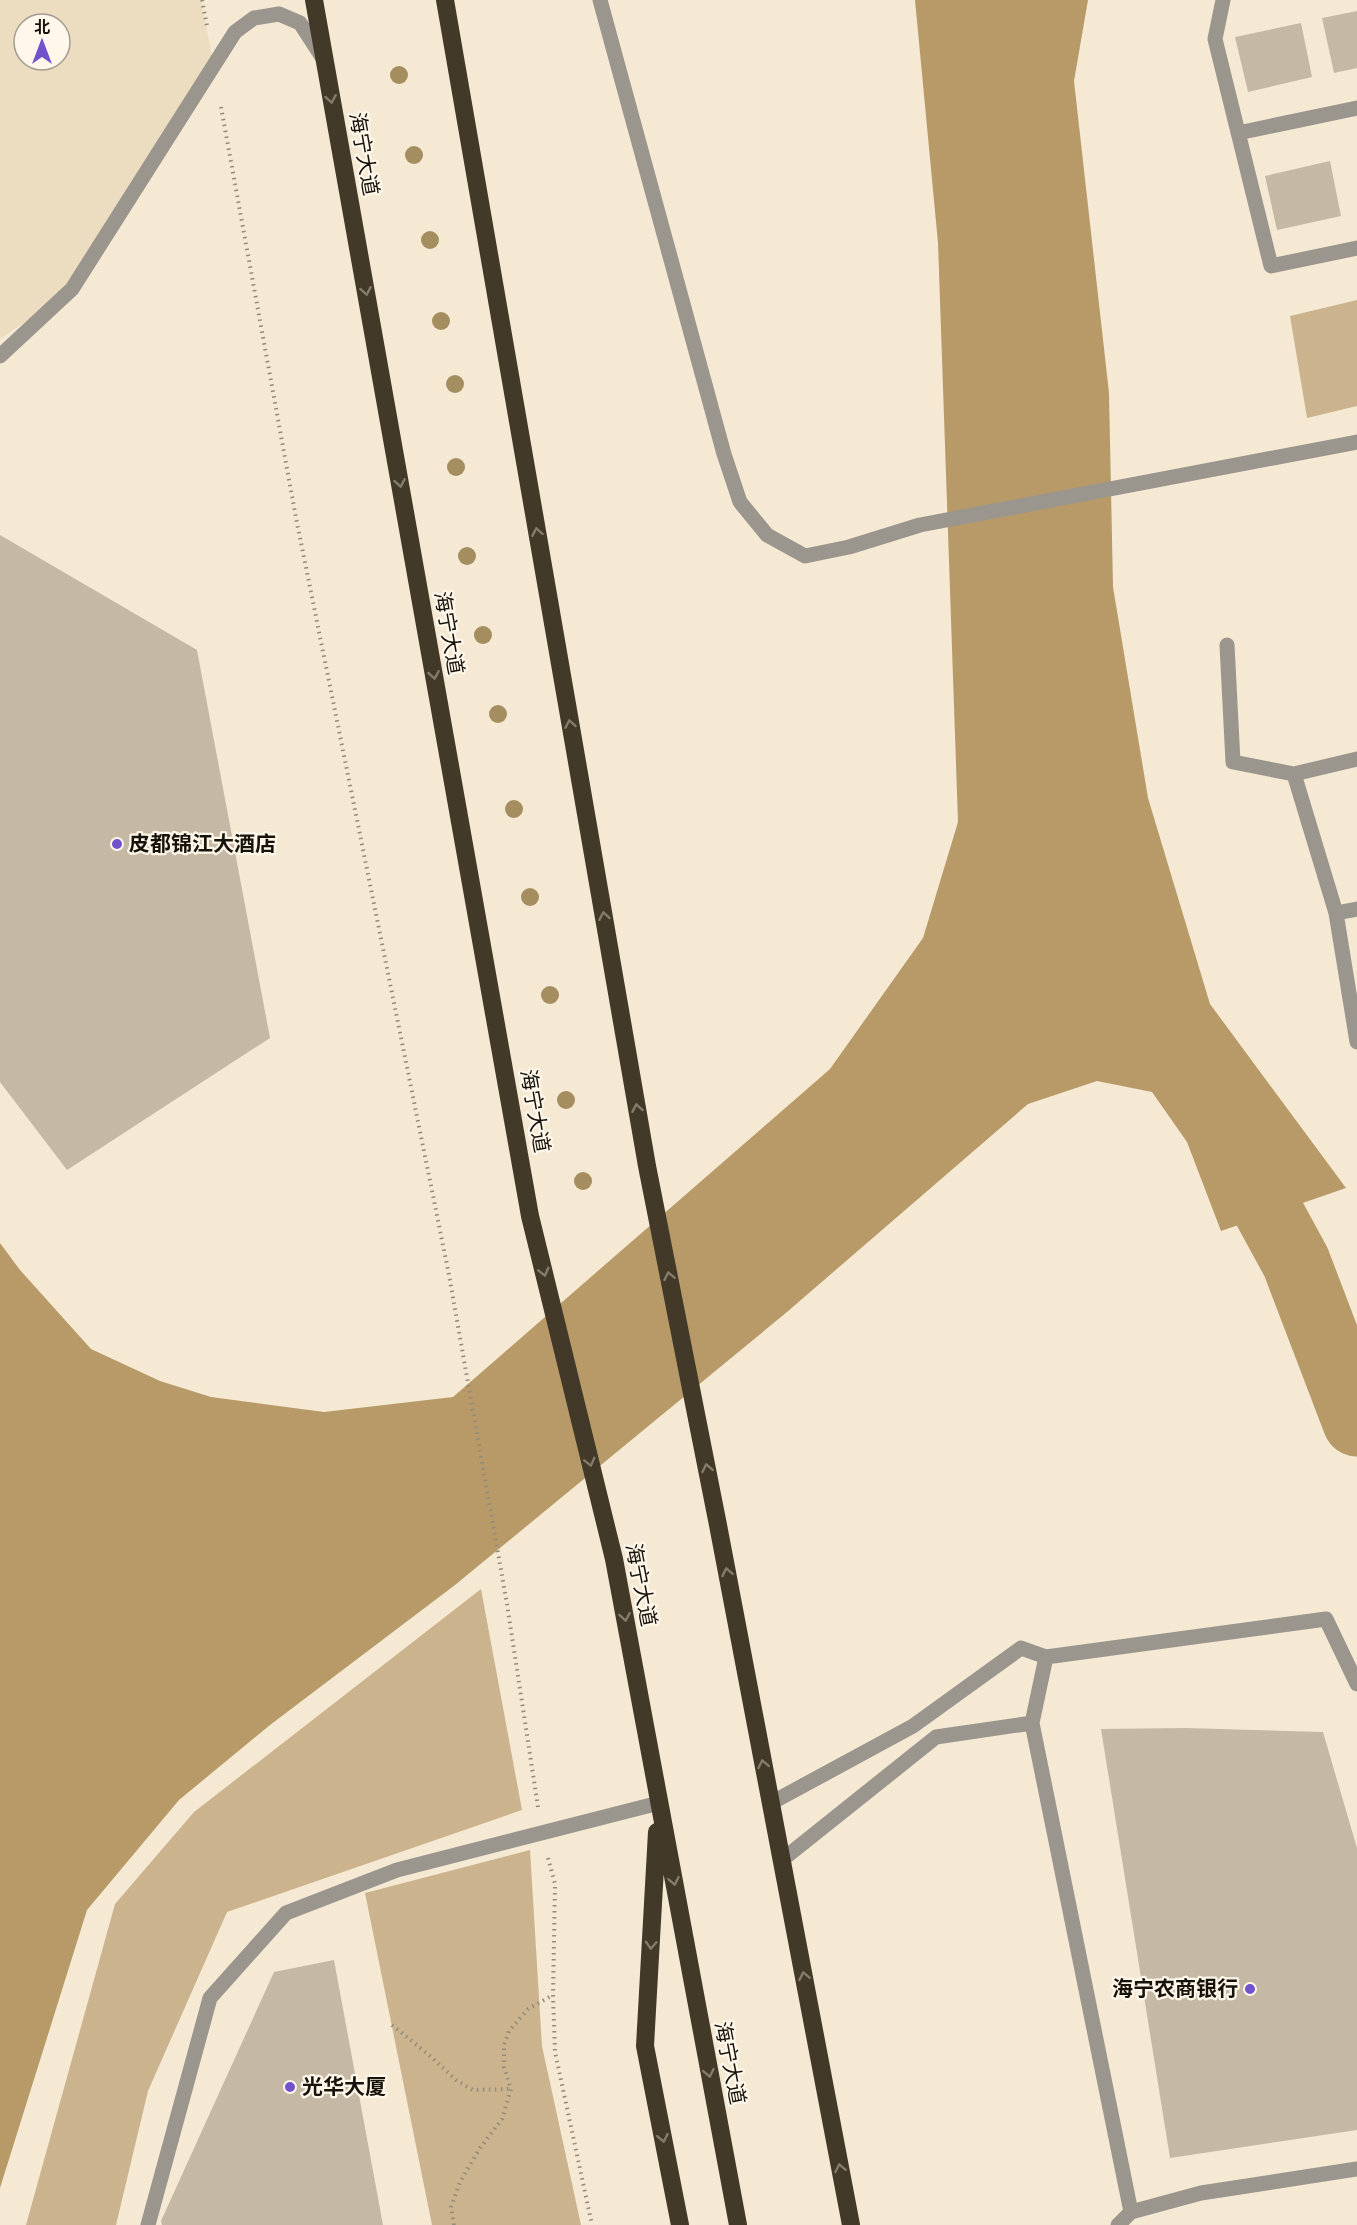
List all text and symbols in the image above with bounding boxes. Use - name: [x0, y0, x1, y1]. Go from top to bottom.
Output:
- north arrow: [12, 12, 72, 72]
- text: 北: [34, 16, 50, 38]
- one-way arrow: [325, 94, 337, 104]
- street label: 海宁大道: [344, 110, 386, 198]
- one-way arrow: [359, 286, 371, 296]
- one-way arrow: [393, 478, 406, 488]
- one-way arrow: [531, 527, 544, 537]
- street label: 海宁大道: [429, 589, 471, 677]
- one-way arrow: [427, 670, 440, 680]
- one-way arrow: [564, 719, 577, 729]
- place label: 皮都锦江大酒店: [129, 829, 276, 857]
- marker: 皮都锦江大酒店: [110, 837, 124, 851]
- one-way arrow: [598, 911, 610, 920]
- street label: 海宁大道: [515, 1067, 557, 1155]
- one-way arrow: [631, 1103, 644, 1113]
- one-way arrow: [537, 1267, 550, 1277]
- one-way arrow: [663, 1272, 676, 1282]
- one-way arrow: [583, 1457, 596, 1467]
- one-way arrow: [701, 1463, 714, 1473]
- street label: 海宁大道: [620, 1541, 664, 1629]
- one-way arrow: [721, 1567, 734, 1577]
- one-way arrow: [618, 1611, 631, 1621]
- one-way arrow: [757, 1759, 770, 1769]
- one-way arrow: [667, 1876, 680, 1886]
- one-way arrow: [645, 1941, 658, 1950]
- one-way arrow: [798, 1971, 811, 1981]
- place label: 海宁农商银行: [1112, 1974, 1238, 2002]
- marker: 海宁农商银行: [1243, 1982, 1257, 1996]
- street label: 海宁大道: [709, 2019, 753, 2107]
- one-way arrow: [702, 2067, 715, 2077]
- place label: 光华大厦: [302, 2072, 386, 2100]
- marker: 光华大厦: [283, 2080, 297, 2094]
- one-way arrow: [656, 2133, 669, 2143]
- one-way arrow: [834, 2163, 847, 2173]

